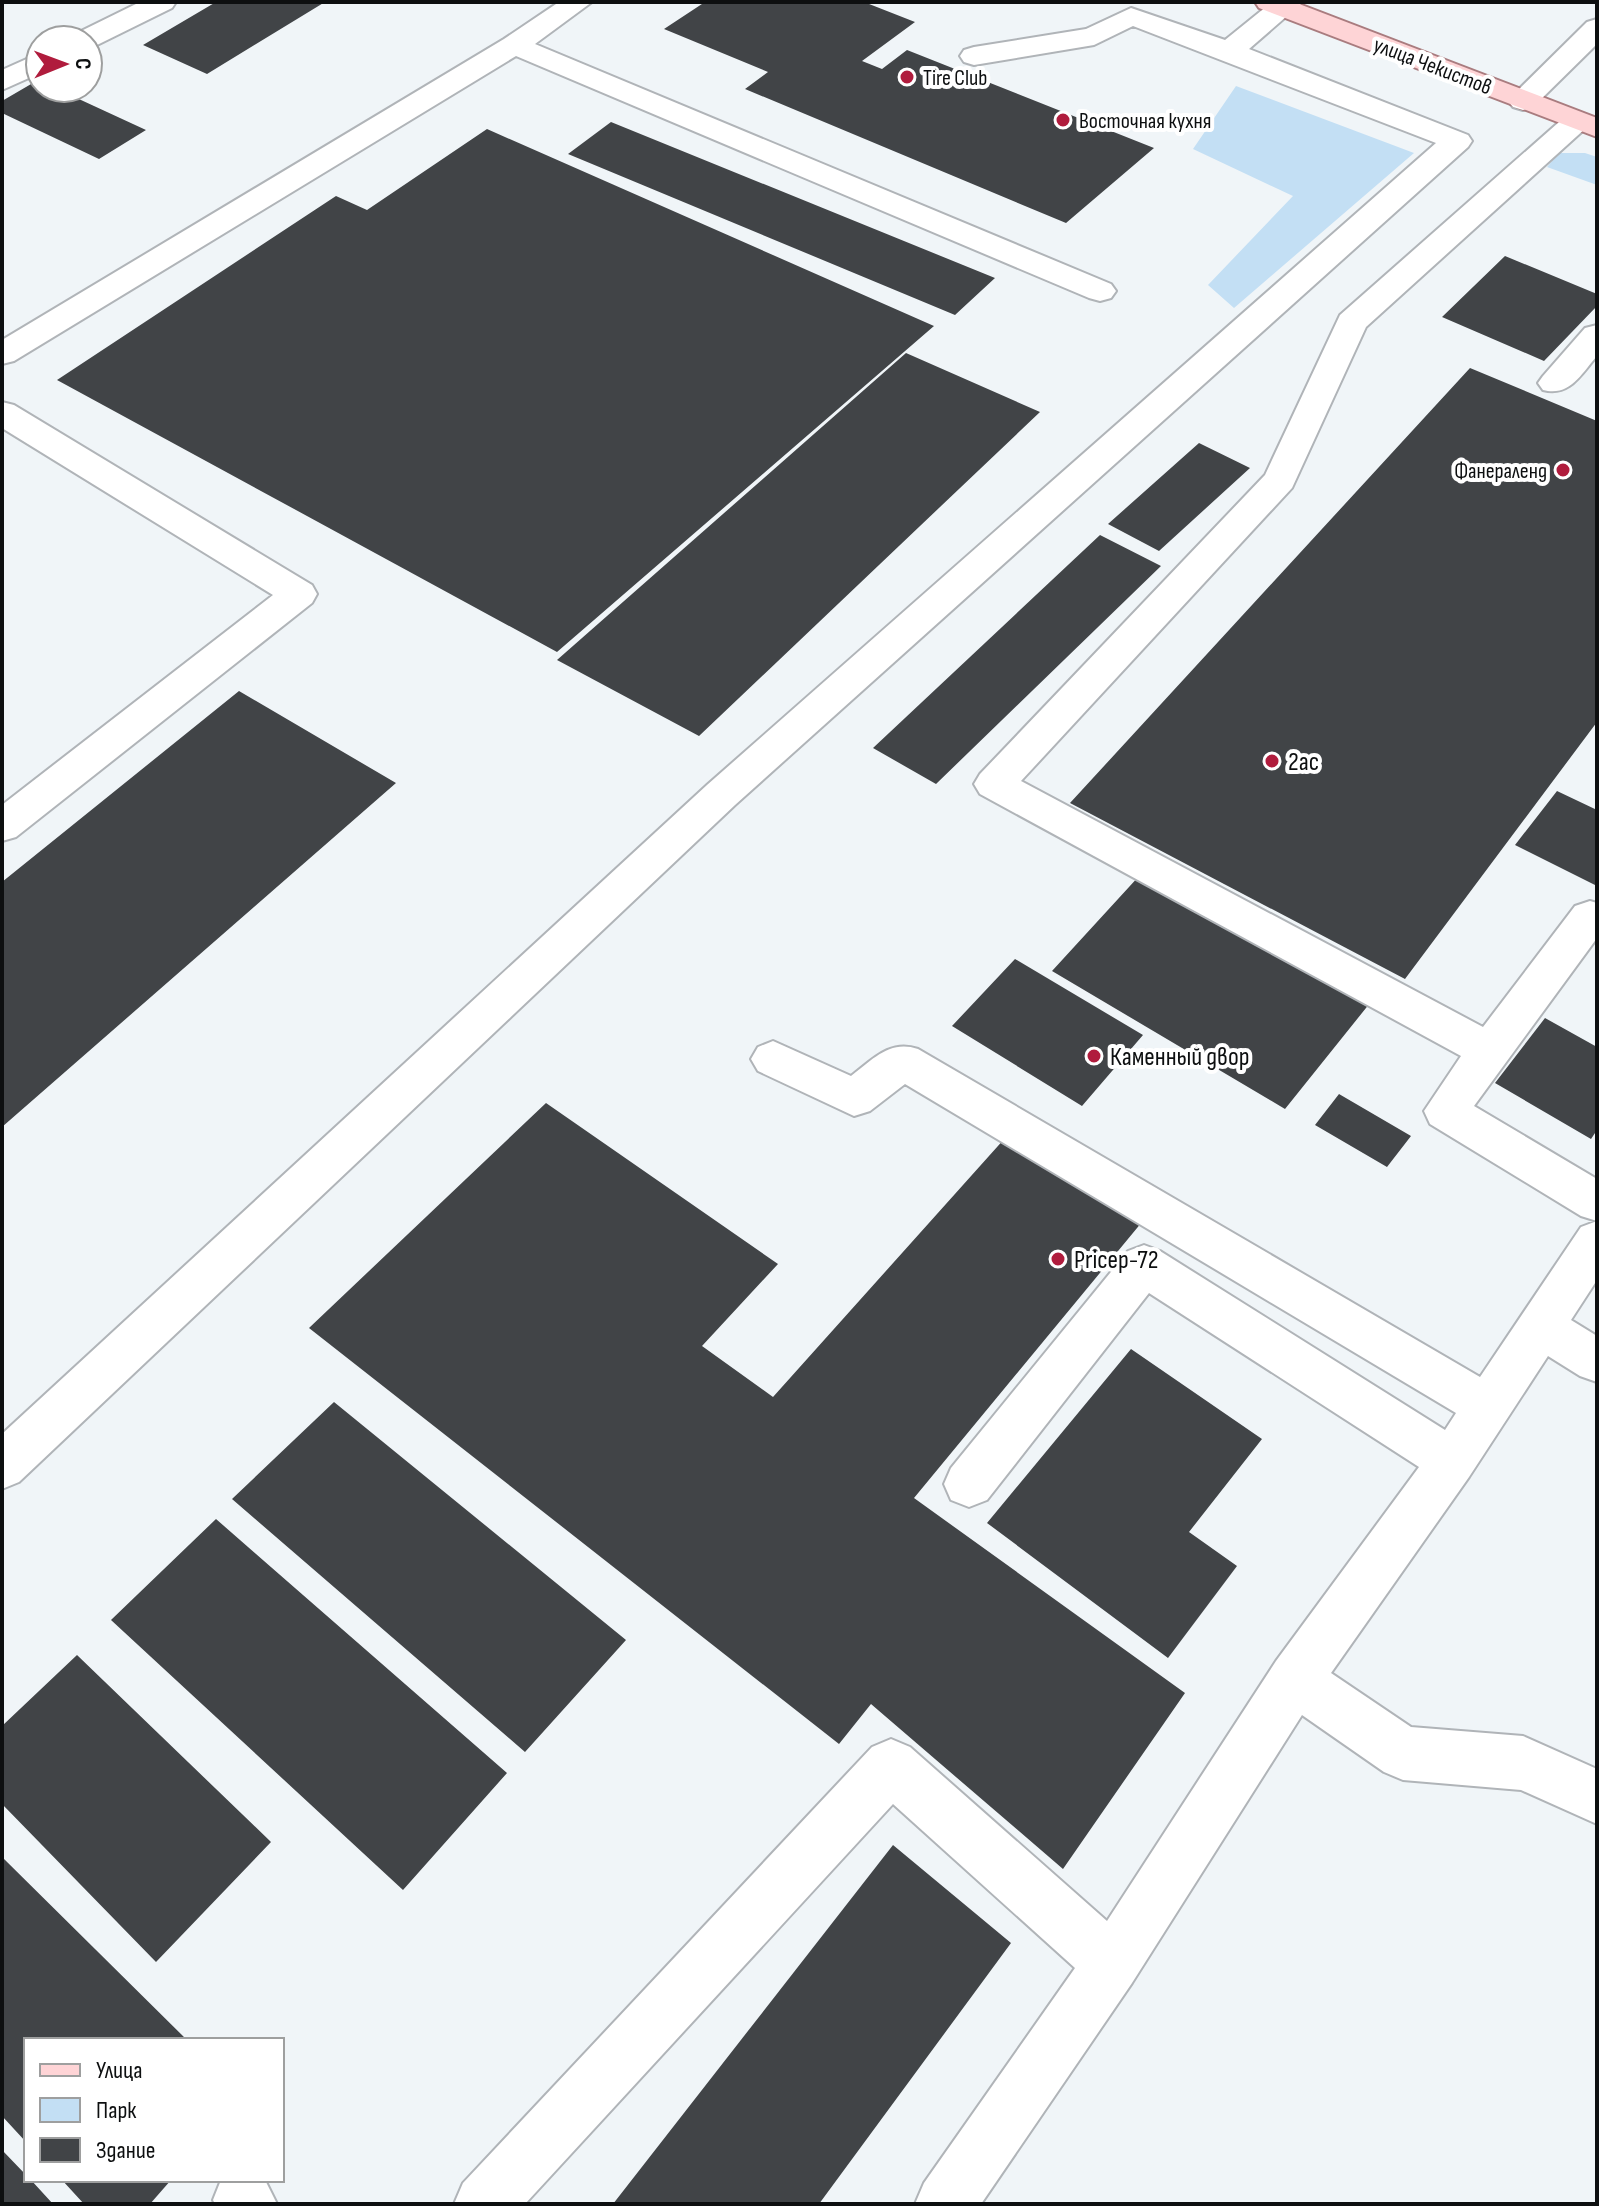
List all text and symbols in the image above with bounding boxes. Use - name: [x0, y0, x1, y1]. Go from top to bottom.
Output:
- north arrow: [24, 24, 104, 104]
- street label: улица Чекистов: [1369, 31, 1495, 101]
- text: С: [69, 58, 96, 70]
- place label: Tire Club: [923, 65, 987, 92]
- marker: Tire Club: [898, 68, 916, 86]
- place label: Восточная кухня: [1079, 108, 1211, 135]
- marker: Восточная кухня: [1054, 111, 1072, 129]
- place label: Фанераленд: [1454, 458, 1547, 485]
- marker: Фанераленд: [1554, 461, 1572, 479]
- place label: 2ас: [1288, 747, 1319, 778]
- marker: 2ас: [1263, 752, 1281, 770]
- place label: Каменный двор: [1110, 1042, 1250, 1073]
- marker: Каменный двор: [1085, 1047, 1103, 1065]
- place label: Pricep-72: [1074, 1245, 1158, 1276]
- marker: Pricep-72: [1049, 1250, 1067, 1268]
- legend: [24, 2038, 284, 2182]
- text: Улица: [96, 2056, 142, 2085]
- text: Парк: [96, 2096, 137, 2125]
- text: Здание: [96, 2136, 155, 2165]

